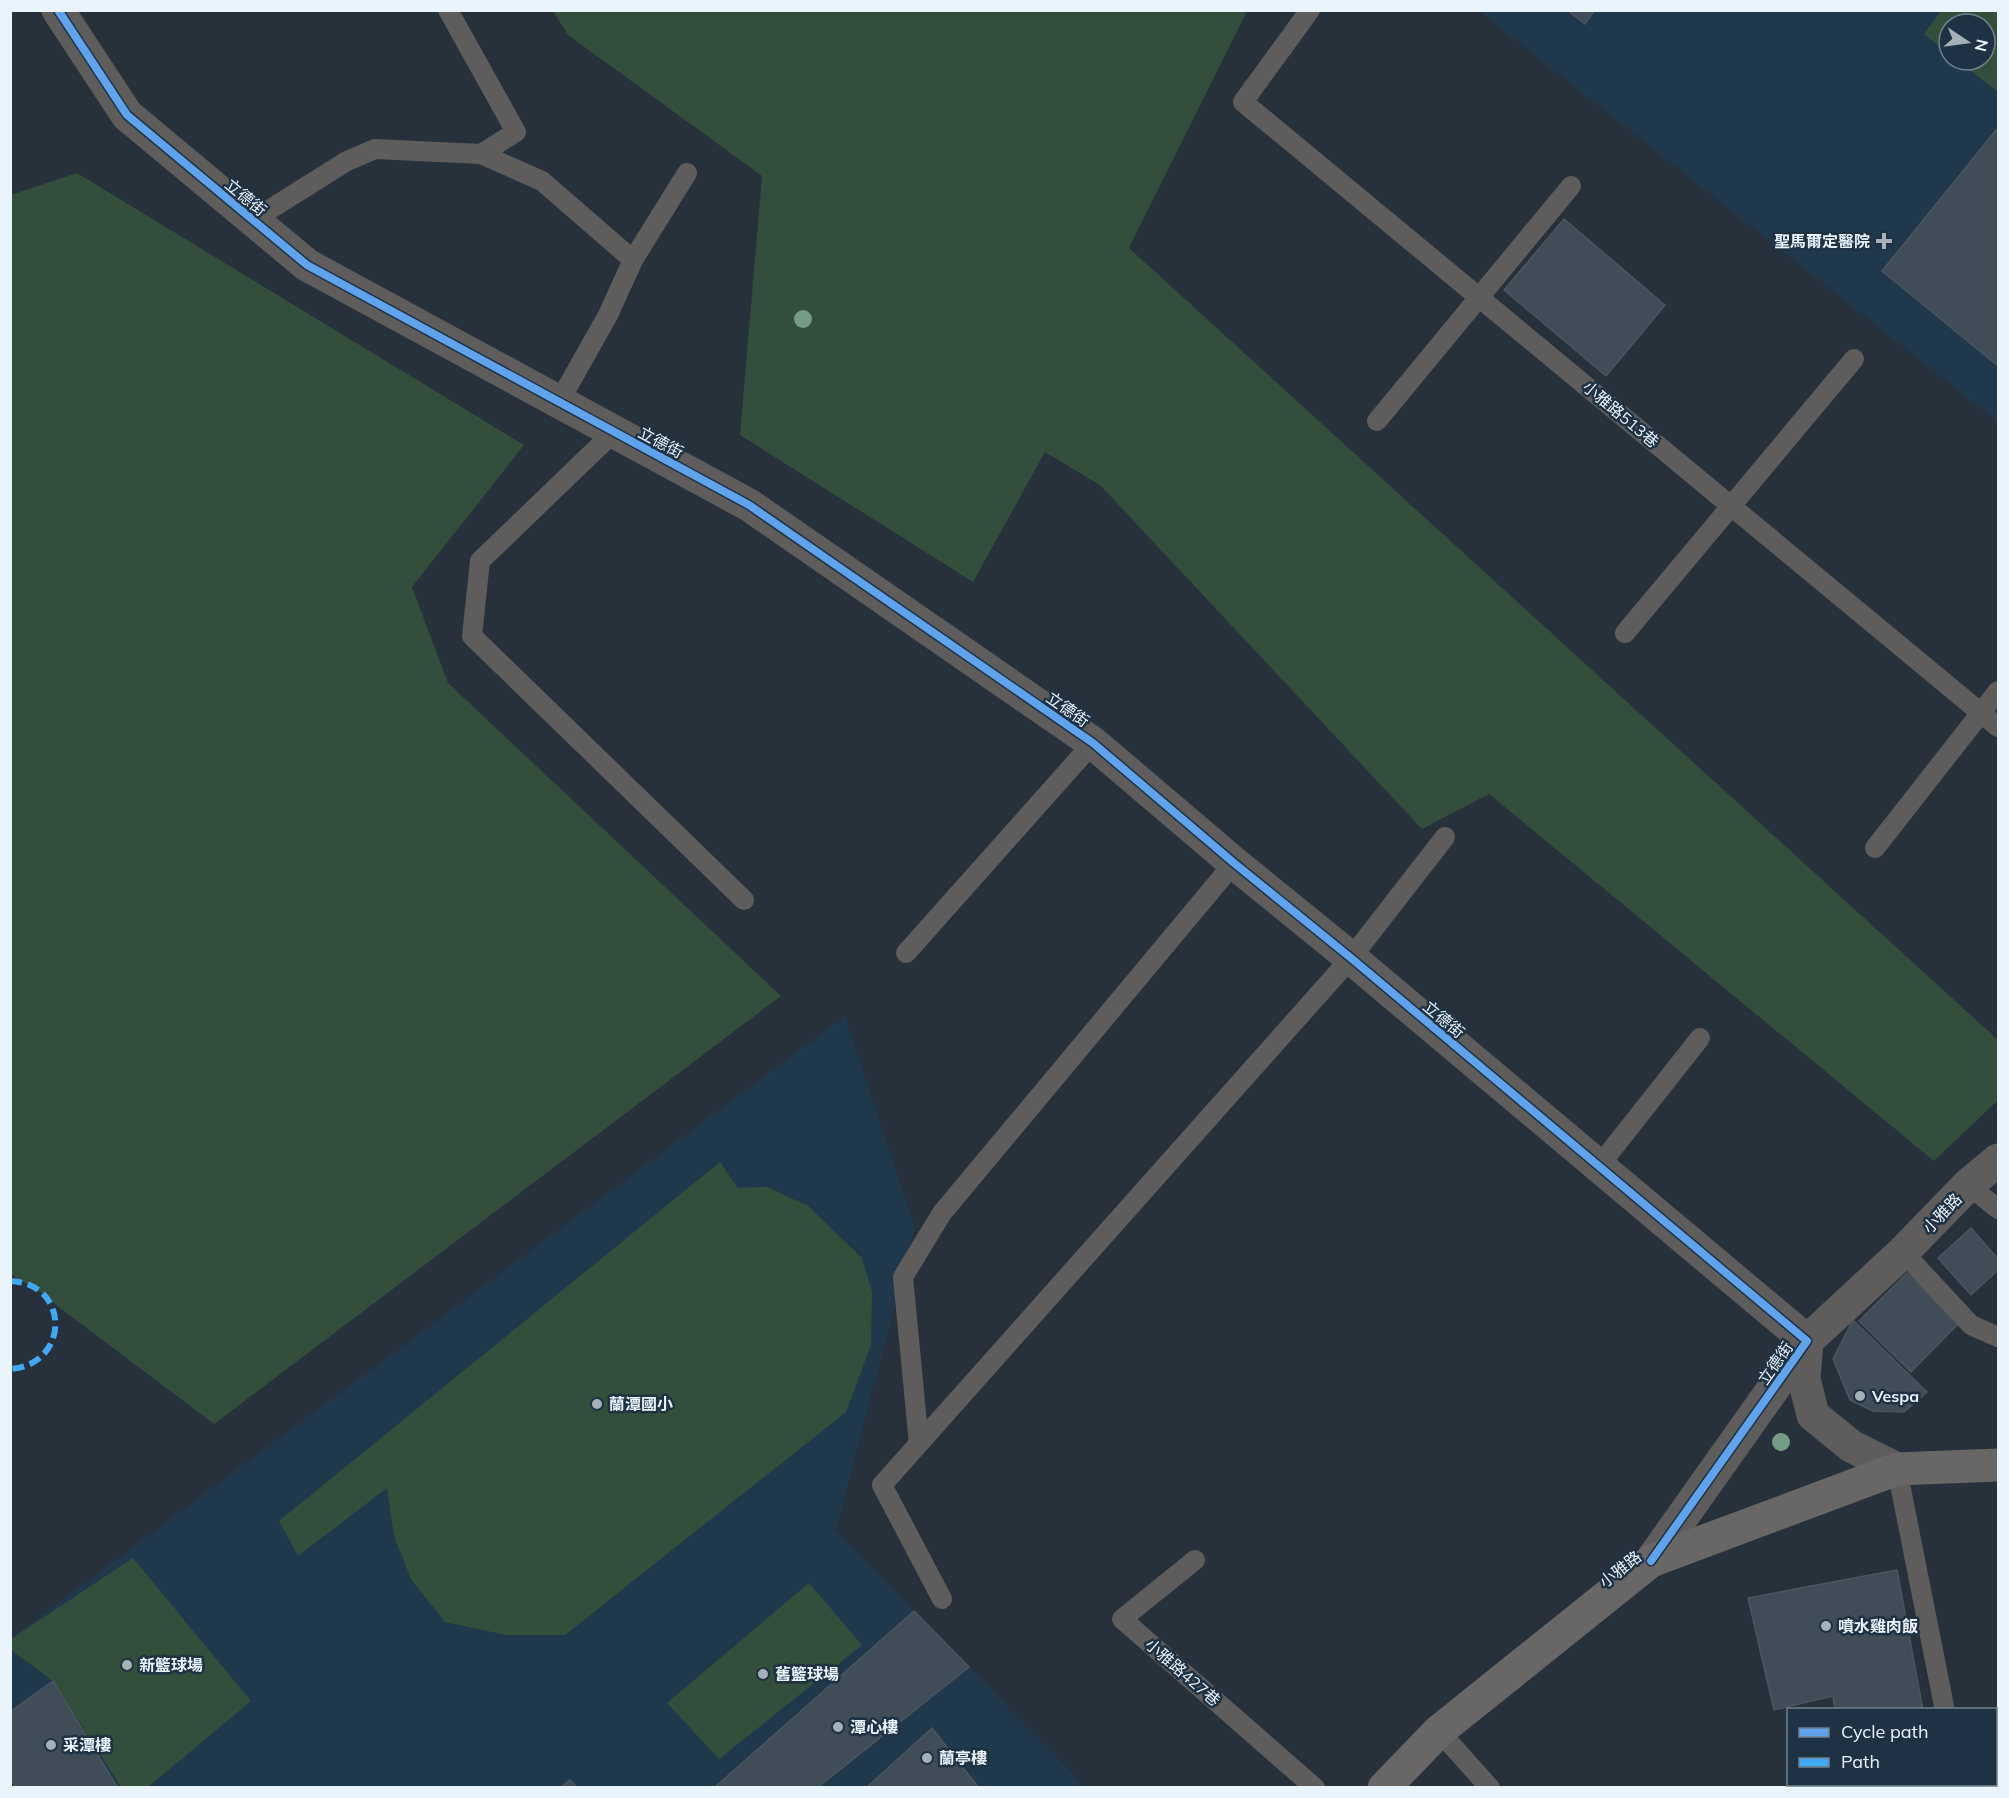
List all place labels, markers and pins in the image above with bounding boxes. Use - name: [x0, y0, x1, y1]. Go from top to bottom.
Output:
- place label: 聖馬爾定醫院: [1774, 231, 1870, 251]
- marker: 聖馬爾定醫院: [1875, 232, 1893, 250]
- place label: Vespa: [1871, 1386, 1919, 1406]
- marker: Vespa: [1853, 1389, 1867, 1403]
- place label: 蘭潭國小: [609, 1394, 673, 1414]
- marker: 蘭潭國小: [590, 1397, 604, 1411]
- place label: 噴水雞肉飯: [1838, 1616, 1918, 1636]
- marker: 噴水雞肉飯: [1819, 1619, 1833, 1633]
- place label: 新籃球場: [139, 1655, 203, 1675]
- marker: 新籃球場: [120, 1658, 134, 1672]
- place label: 舊籃球場: [775, 1664, 839, 1684]
- marker: 舊籃球場: [756, 1667, 770, 1681]
- place label: 潭心樓: [850, 1717, 898, 1737]
- marker: 潭心樓: [831, 1720, 845, 1734]
- place label: 采潭樓: [63, 1735, 111, 1755]
- marker: 采潭樓: [44, 1738, 58, 1752]
- place label: 蘭亭樓: [939, 1748, 987, 1768]
- marker: 蘭亭樓: [920, 1751, 934, 1765]

